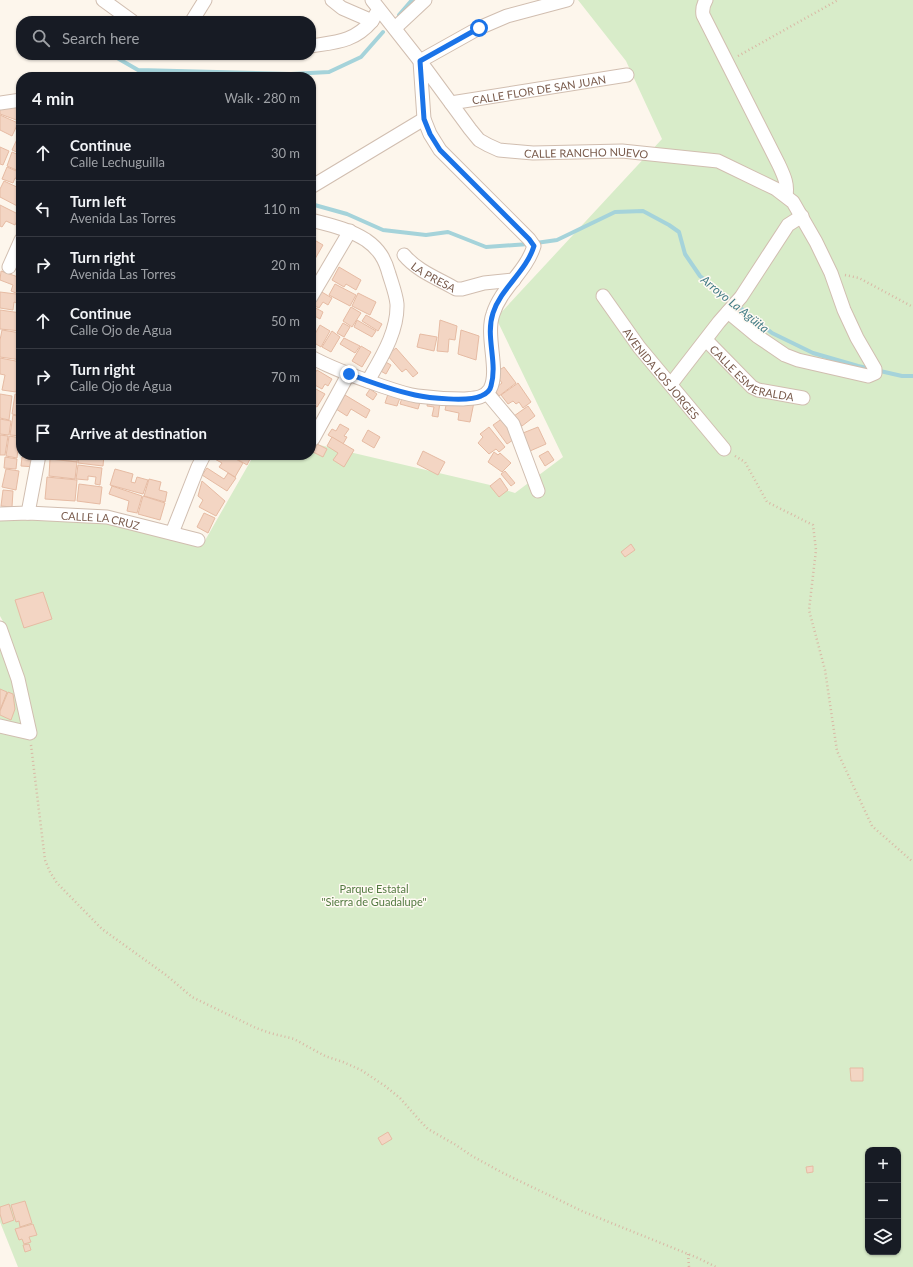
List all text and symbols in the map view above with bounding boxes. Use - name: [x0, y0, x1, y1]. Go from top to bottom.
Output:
- search box: [16, 16, 316, 60]
- route start: [470, 19, 488, 37]
- icon: search: [30, 27, 52, 49]
- text: Search here: [62, 29, 139, 47]
- street label: CALLE FLOR DE SAN JUAN: [471, 72, 607, 106]
- text: 4 min: [32, 88, 74, 109]
- text: Walk · 280 m: [224, 90, 300, 106]
- text: Continue: [70, 136, 131, 154]
- icon: ahead: [32, 142, 54, 164]
- street label: CALLE RANCHO NUEVO: [524, 144, 649, 160]
- text: 30 m: [271, 145, 300, 161]
- text: Calle Lechuguilla: [70, 154, 165, 170]
- text: Turn left: [70, 192, 126, 210]
- icon: left: [32, 198, 54, 220]
- text: 110 m: [263, 201, 300, 217]
- text: Avenida Las Torres: [70, 210, 176, 226]
- text: Turn right: [70, 248, 135, 266]
- icon: right: [32, 254, 54, 276]
- text: 20 m: [271, 257, 300, 273]
- street label: LA PRESA: [409, 259, 459, 294]
- text: Avenida Las Torres: [70, 266, 176, 282]
- water label: Arroyo La Agüita: [697, 271, 772, 336]
- text: Continue: [70, 304, 131, 322]
- icon: ahead: [32, 310, 54, 332]
- text: 50 m: [271, 313, 300, 329]
- text: Calle Ojo de Agua: [70, 322, 172, 338]
- street label: AVENIDA LOS JORGES: [621, 325, 702, 421]
- street label: CALLE ESMERALDA: [708, 342, 796, 403]
- text: Turn right: [70, 360, 135, 378]
- route end: [340, 365, 358, 383]
- icon: right: [32, 366, 54, 388]
- text: 70 m: [271, 369, 300, 385]
- text: Calle Ojo de Agua: [70, 378, 172, 394]
- icon: arrive: [32, 422, 54, 444]
- text: Arrive at destination: [70, 424, 207, 442]
- street label: CALLE LA CRUZ: [61, 508, 142, 532]
- park label: Parque Estatal "Sierra de Guadalupe": [321, 882, 427, 908]
- map controls: [865, 1147, 901, 1255]
- button: +: [865, 1147, 901, 1183]
- button: −: [865, 1183, 901, 1219]
- button: layers: [865, 1219, 901, 1255]

